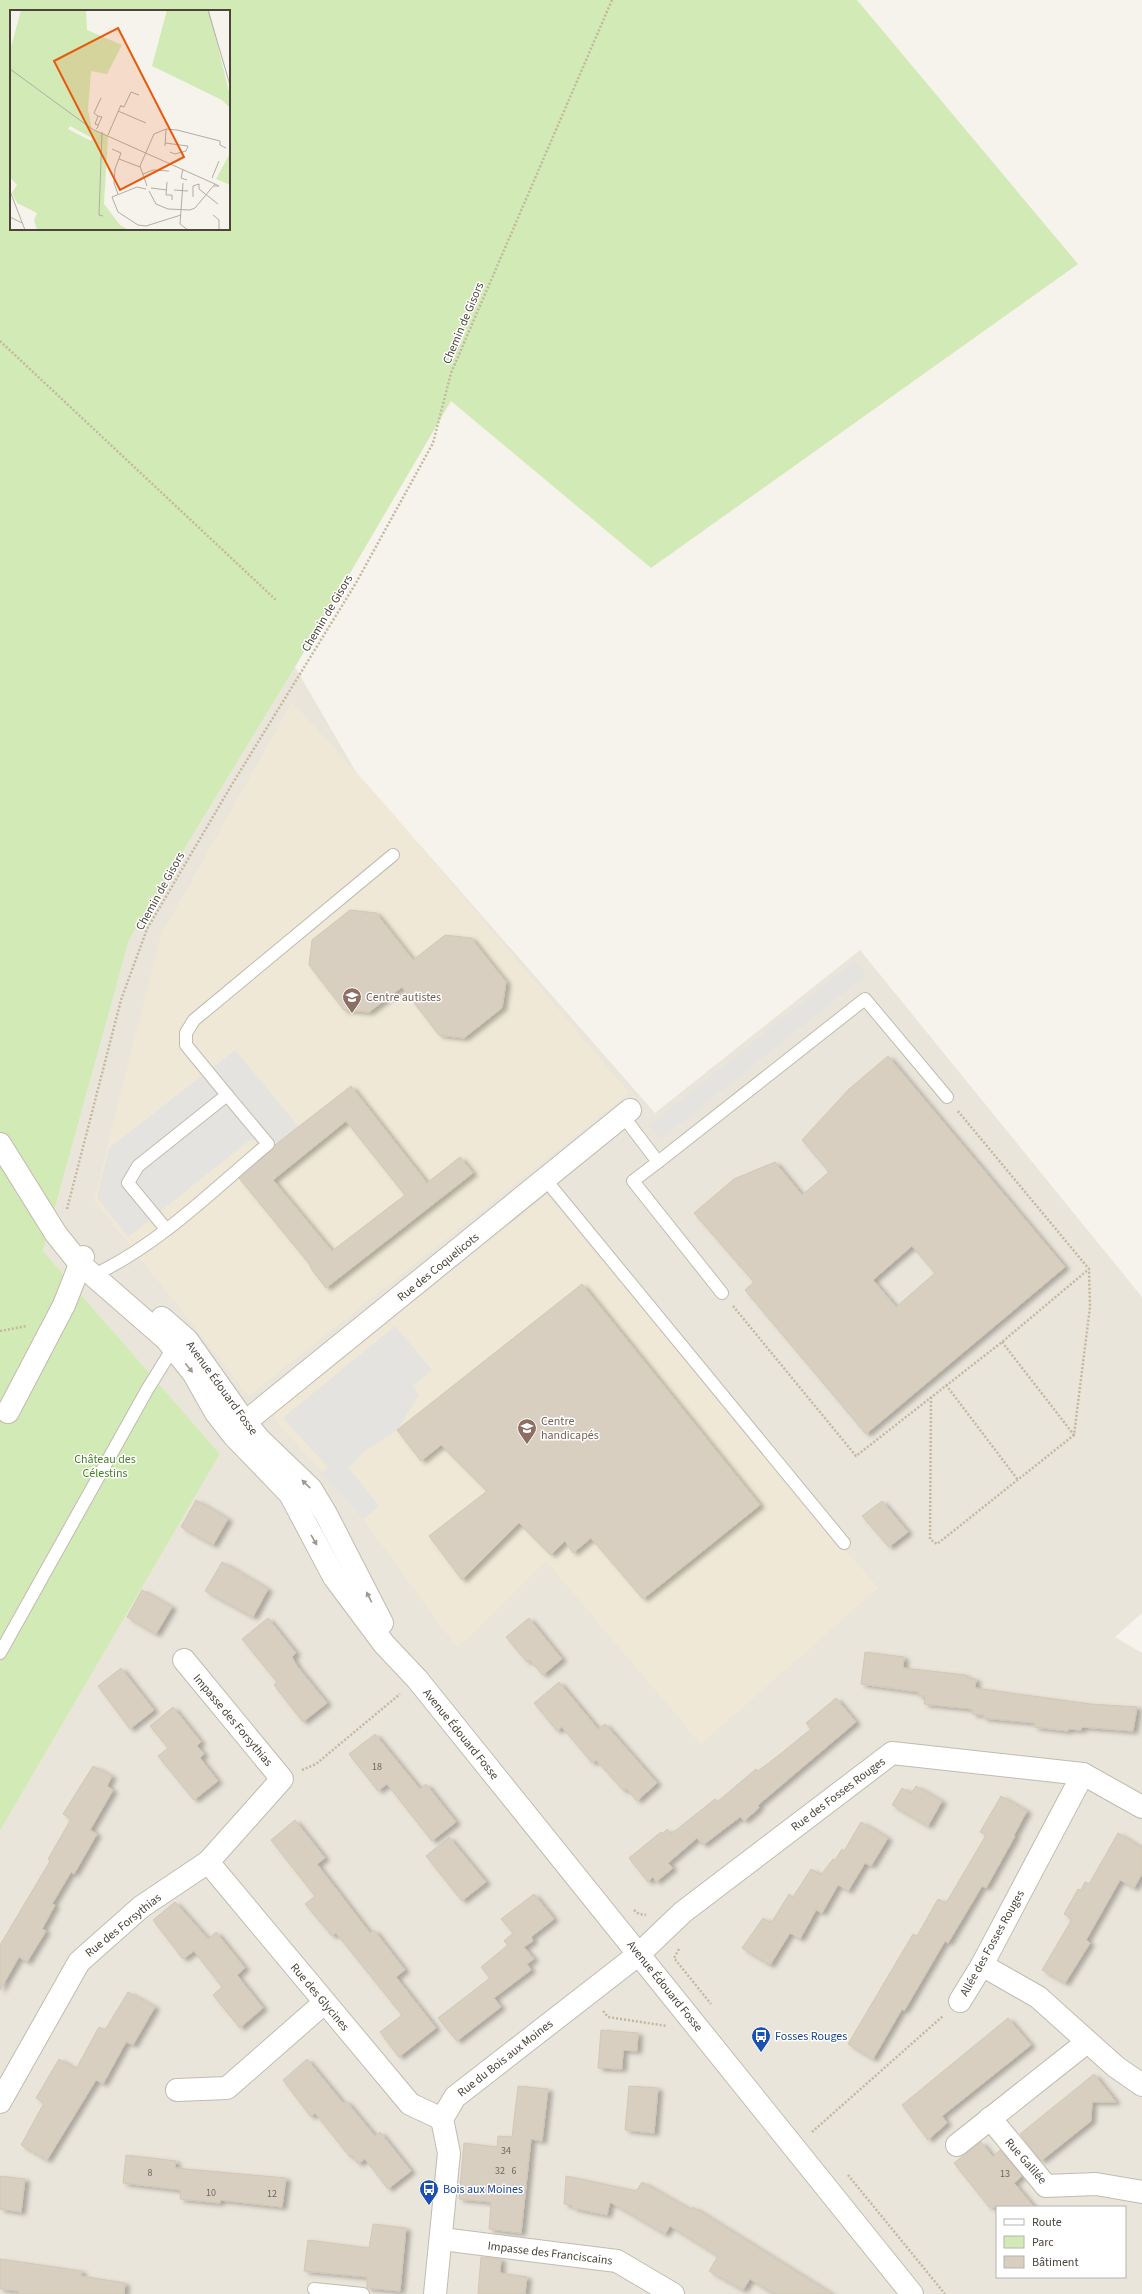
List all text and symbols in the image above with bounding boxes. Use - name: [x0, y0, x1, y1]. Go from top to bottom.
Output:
- inset map: [10, 10, 230, 230]
- street label: Chemin de Gisors: [439, 280, 488, 367]
- street label: Chemin de Gisors: [298, 571, 357, 655]
- street label: Chemin de Gisors: [132, 849, 189, 934]
- school or university icon: Centre autistes: [341, 986, 363, 1014]
- place label: Centre autistes: [366, 989, 441, 1006]
- street label: Rue des Coquelicots: [394, 1229, 483, 1306]
- street label: Avenue Édouard Fosse: [182, 1338, 262, 1439]
- one-way arrow: [185, 1363, 194, 1374]
- place label: Centre handicapés: [541, 1413, 599, 1444]
- school or university icon: Centre handicapés: [516, 1417, 538, 1445]
- park label: Château des Célestins: [74, 1451, 136, 1482]
- one-way arrow: [301, 1479, 311, 1489]
- one-way arrow: [311, 1534, 318, 1546]
- one-way arrow: [366, 1591, 372, 1603]
- street label: Impasse des Forsythias: [189, 1671, 276, 1770]
- street label: Avenue Édouard Fosse: [419, 1685, 503, 1783]
- street label: Rue des Fosses Rouges: [788, 1753, 889, 1836]
- house number: 18: [372, 1760, 382, 1774]
- street label: Allée des Fosses Rouges: [956, 1887, 1029, 2000]
- street label: Rue des Forsythias: [82, 1889, 165, 1961]
- street label: Avenue Édouard Fosse: [623, 1937, 707, 2035]
- street label: Rue des Glycines: [286, 1960, 353, 2035]
- street label: Rue du Bois aux Moines: [454, 2016, 557, 2101]
- bus stop icon: Fosses Rouges: [750, 2025, 772, 2053]
- place label: Fosses Rouges: [775, 2028, 847, 2045]
- street label: Rue Galilée: [1001, 2135, 1050, 2188]
- house number: 34: [501, 2144, 511, 2158]
- house number: 32: [495, 2164, 505, 2178]
- house number: 6: [512, 2164, 517, 2178]
- house number: 8: [148, 2166, 153, 2180]
- house number: 13: [1000, 2167, 1010, 2181]
- bus stop icon: Bois aux Moines: [418, 2178, 440, 2206]
- place label: Bois aux Moines: [443, 2181, 523, 2198]
- house number: 10: [206, 2186, 216, 2200]
- house number: 12: [267, 2187, 277, 2201]
- legend: [996, 2206, 1126, 2278]
- text: Route: [1032, 2214, 1062, 2231]
- text: Parc: [1032, 2234, 1054, 2251]
- street label: Impasse des Franciscains: [487, 2237, 613, 2270]
- text: Bâtiment: [1032, 2254, 1078, 2271]

